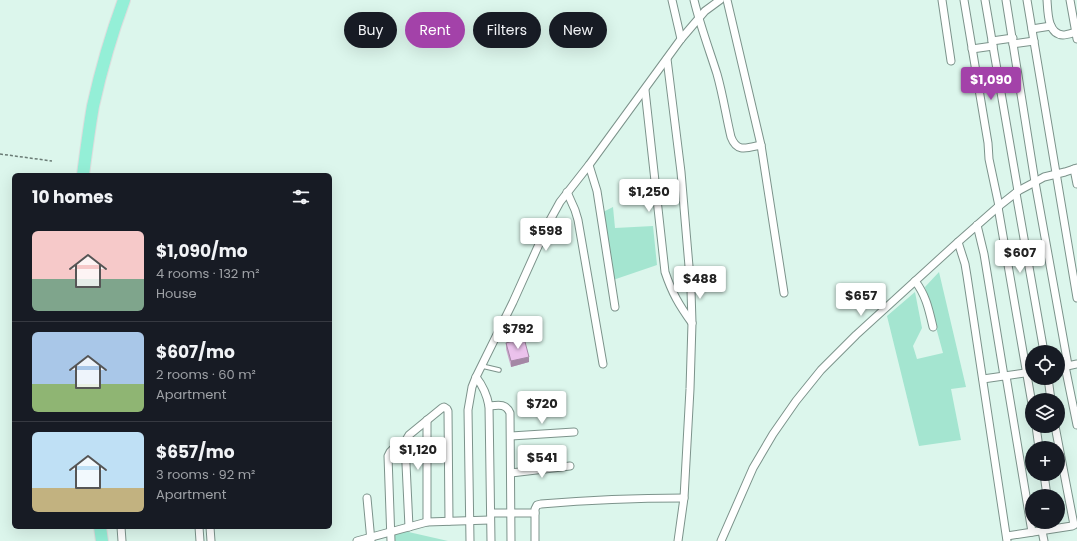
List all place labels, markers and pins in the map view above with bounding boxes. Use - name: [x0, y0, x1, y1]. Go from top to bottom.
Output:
- pin: $1,090: [958, 67, 1024, 101]
- pin: $1,250: [616, 179, 682, 213]
- pin: $598: [522, 218, 570, 252]
- pin: $607: [996, 240, 1044, 274]
- pin: $488: [676, 266, 724, 300]
- pin: $657: [837, 283, 885, 317]
- pin: $792: [494, 316, 542, 350]
- pin: $720: [518, 391, 566, 425]
- pin: $1,120: [385, 437, 451, 471]
- pin: $541: [518, 445, 566, 479]

